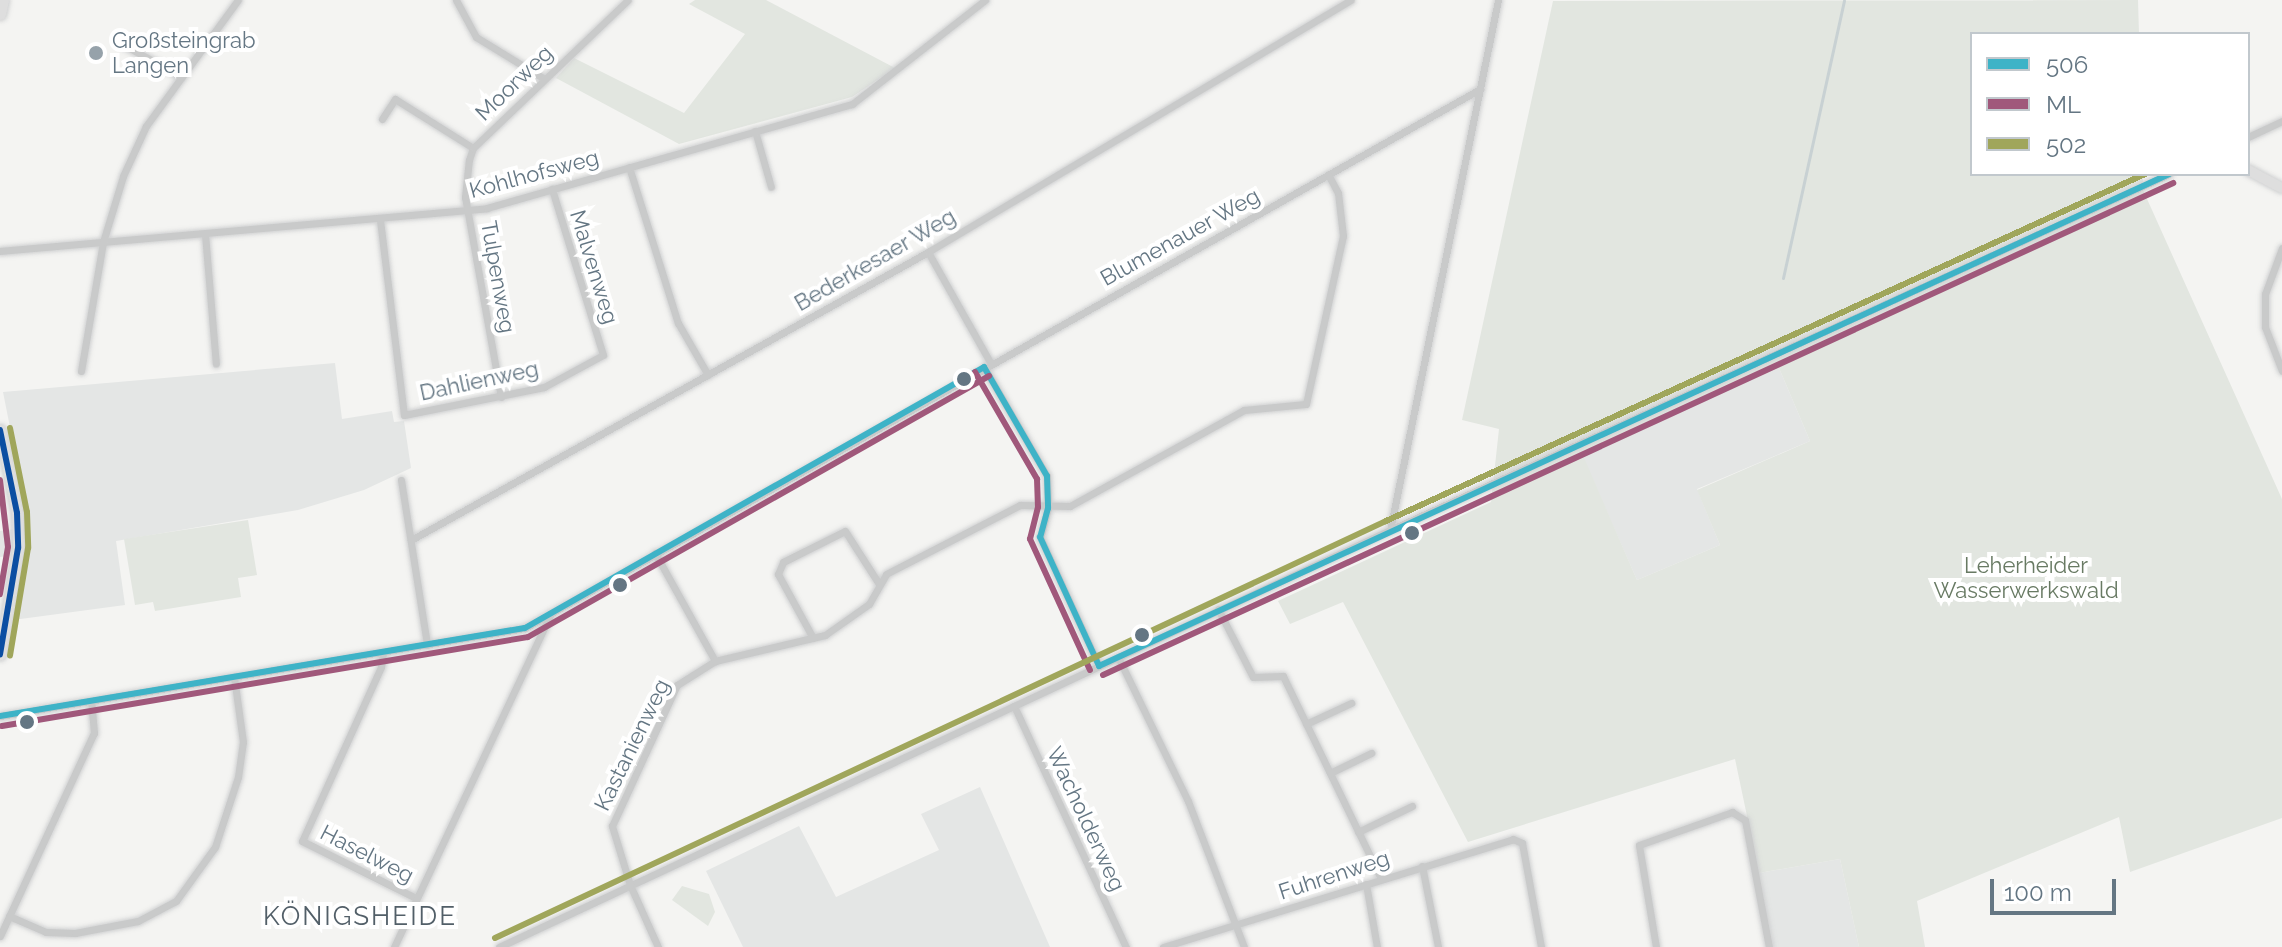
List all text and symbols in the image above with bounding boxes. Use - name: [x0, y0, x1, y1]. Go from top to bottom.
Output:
- place label: Großsteingrab Langen: [112, 27, 256, 78]
- legend: [1970, 32, 2250, 176]
- street label: Moorweg: [470, 40, 558, 126]
- marker: Großsteingrab Langen: [87, 44, 105, 62]
- text: 506: [2046, 50, 2088, 79]
- text: ML: [2046, 90, 2081, 119]
- text: 502: [2046, 130, 2086, 159]
- street label: Kohlhofsweg: [466, 144, 602, 204]
- street label: Blumenauer Weg: [1095, 182, 1265, 292]
- street label: Bederkesaer Weg: [789, 203, 961, 317]
- street label: Malvenweg: [564, 207, 624, 327]
- street label: Tulpenweg: [475, 219, 521, 335]
- street label: Dahlienweg: [417, 356, 541, 406]
- unlabelled marker: [956, 371, 972, 387]
- unlabelled marker: [1404, 525, 1420, 541]
- park label: Leherheider Wasserwerkswald: [1933, 552, 2119, 604]
- unlabelled marker: [612, 577, 628, 593]
- unlabelled marker: [1134, 627, 1150, 643]
- street label: Kastanienweg: [589, 675, 675, 815]
- unlabelled marker: [19, 714, 35, 730]
- street label: Wacholderweg: [1041, 743, 1131, 895]
- street label: Haselweg: [316, 819, 418, 889]
- street label: Fuhrenweg: [1275, 845, 1393, 905]
- scale bar: [1994, 863, 2120, 913]
- text: 100 m: [2004, 878, 2072, 907]
- district label: KÖNIGSHEIDE: [263, 901, 457, 933]

